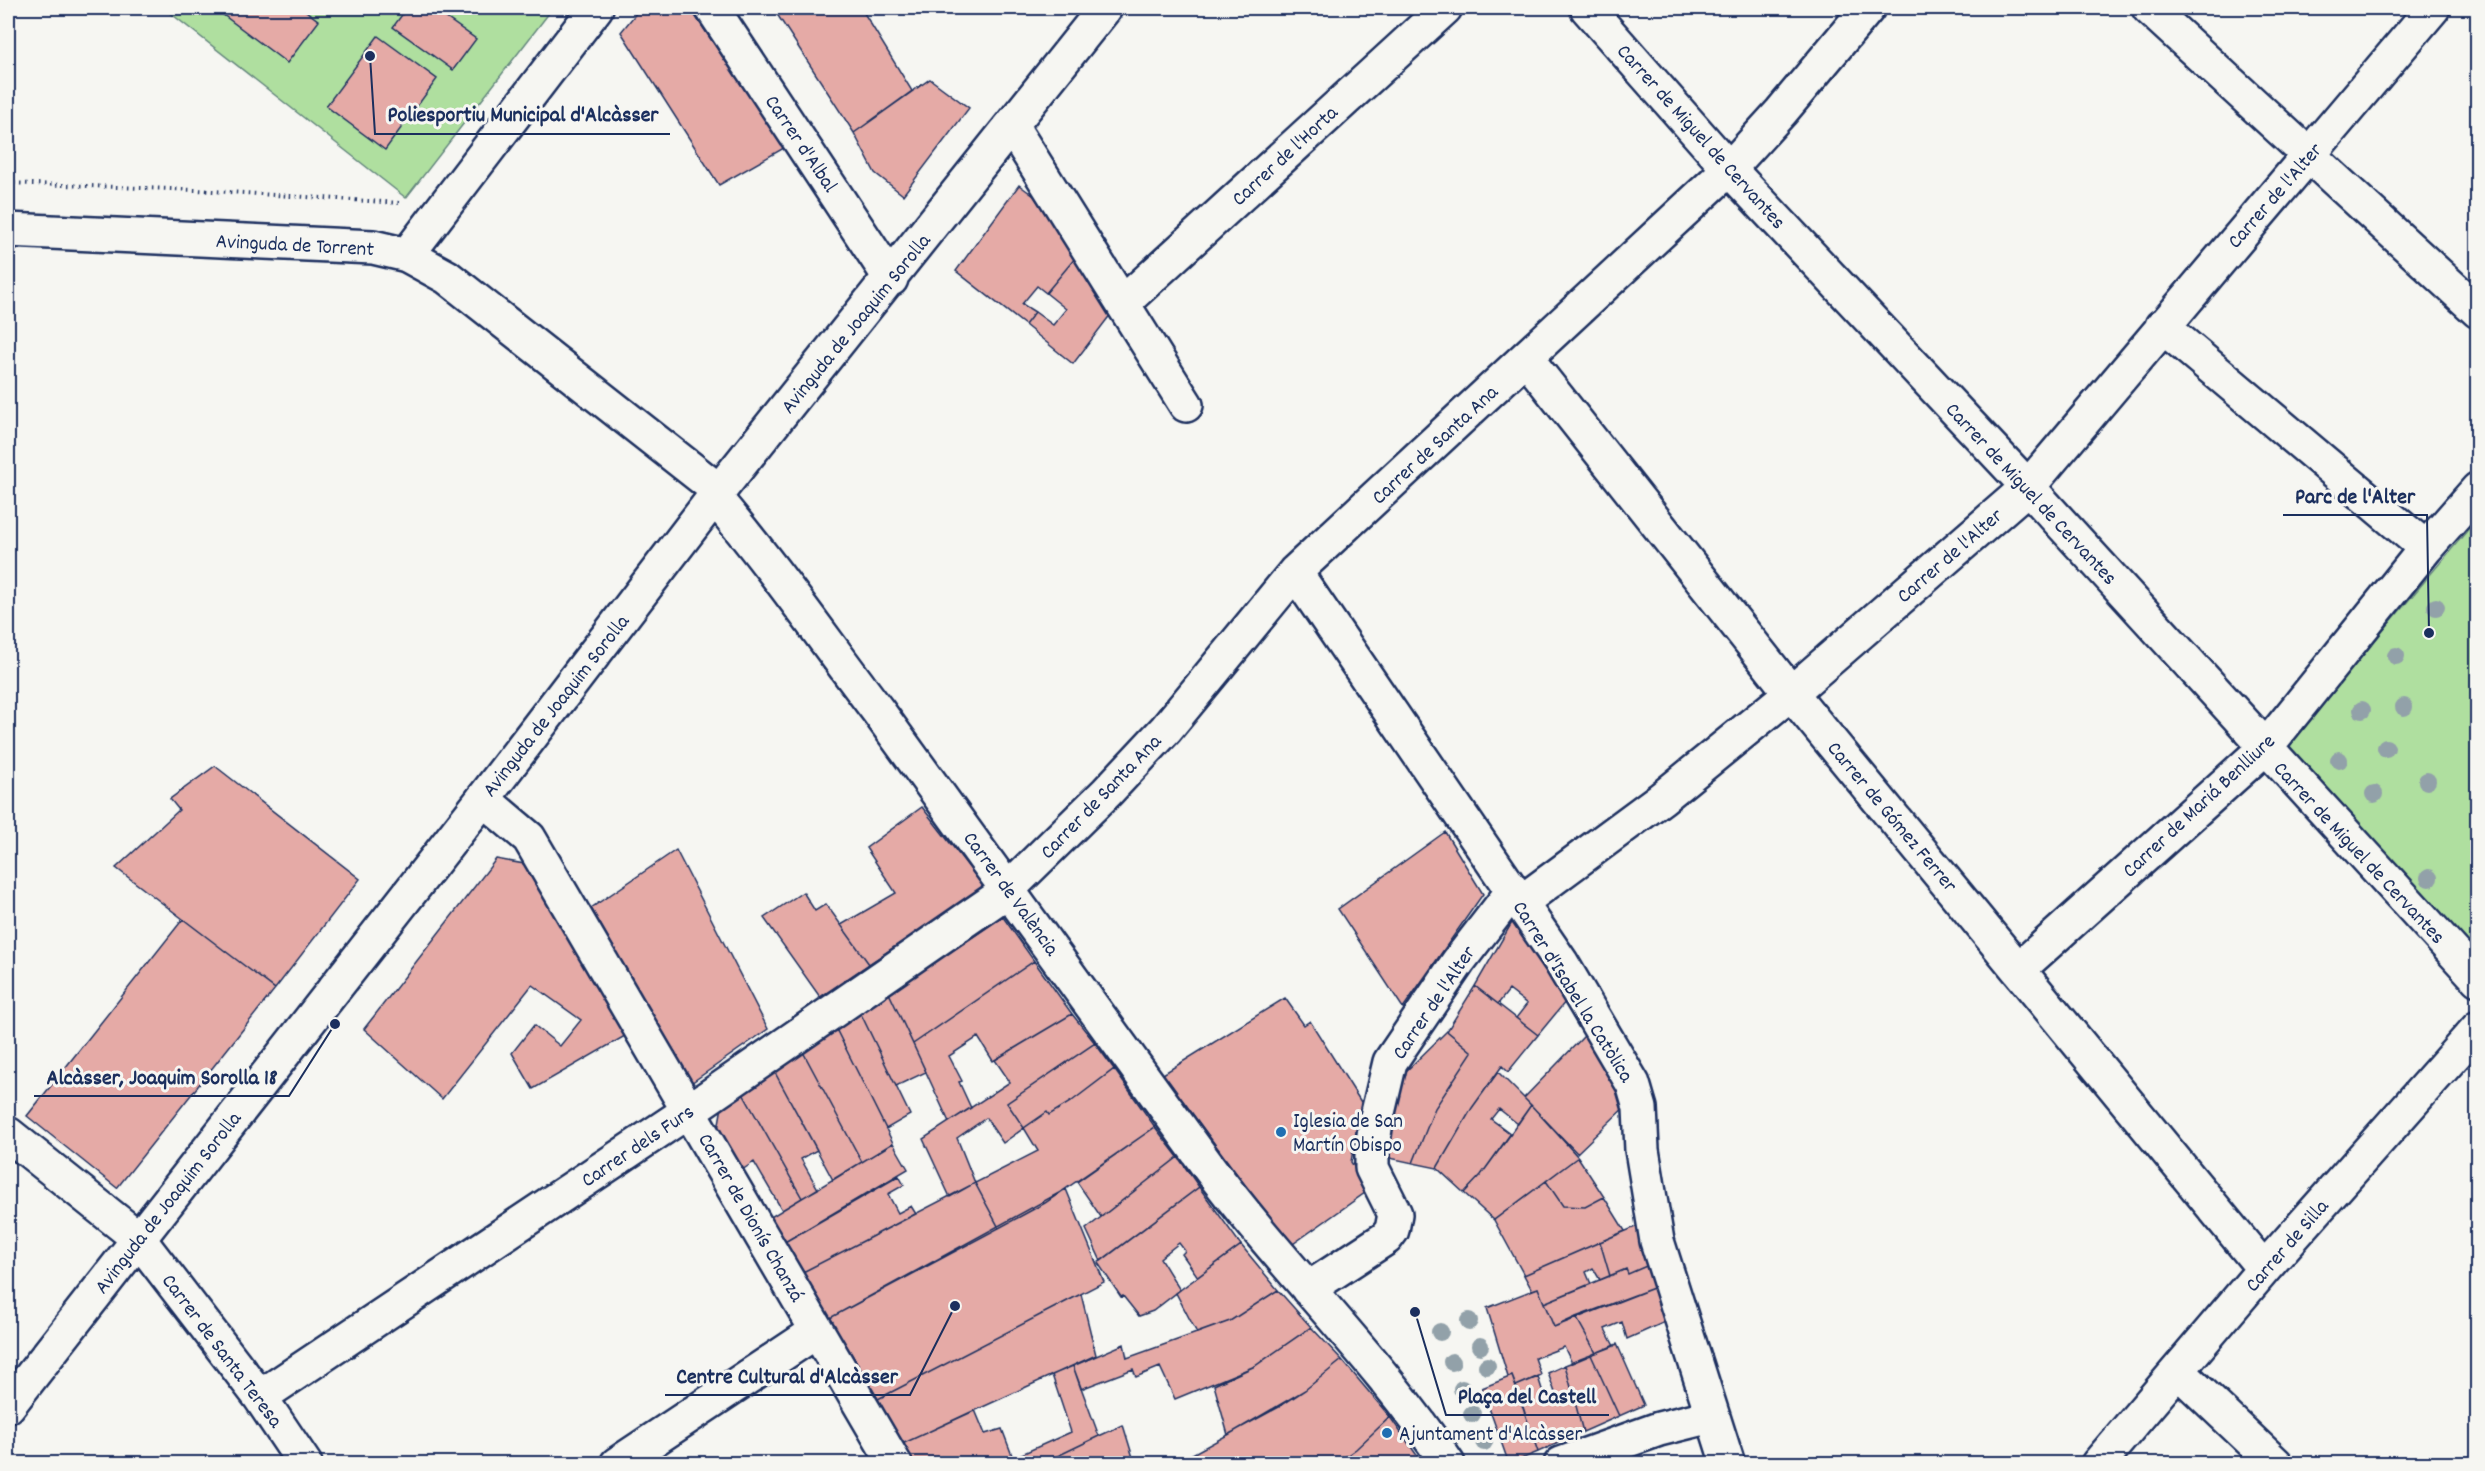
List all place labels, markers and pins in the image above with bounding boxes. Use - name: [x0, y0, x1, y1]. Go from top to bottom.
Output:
- callout: Poliesportiu Municipal d'Alcàsser: [375, 94, 670, 134]
- callout: Parc de l'Alter: [2283, 475, 2427, 515]
- callout: Alcàsser, Joaquim Sorolla 18: [34, 1056, 289, 1096]
- place label: Iglesia de San Martín Obispo: [1293, 1108, 1403, 1162]
- marker: Iglesia de San Martín Obispo: [1274, 1125, 1288, 1139]
- callout: Centre Cultural d'Alcàsser: [665, 1355, 910, 1395]
- callout: Plaça del Castell: [1446, 1375, 1609, 1415]
- place label: Ajuntament d'Alcàsser: [1399, 1421, 1583, 1451]
- marker: Ajuntament d'Alcàsser: [1380, 1426, 1394, 1440]

